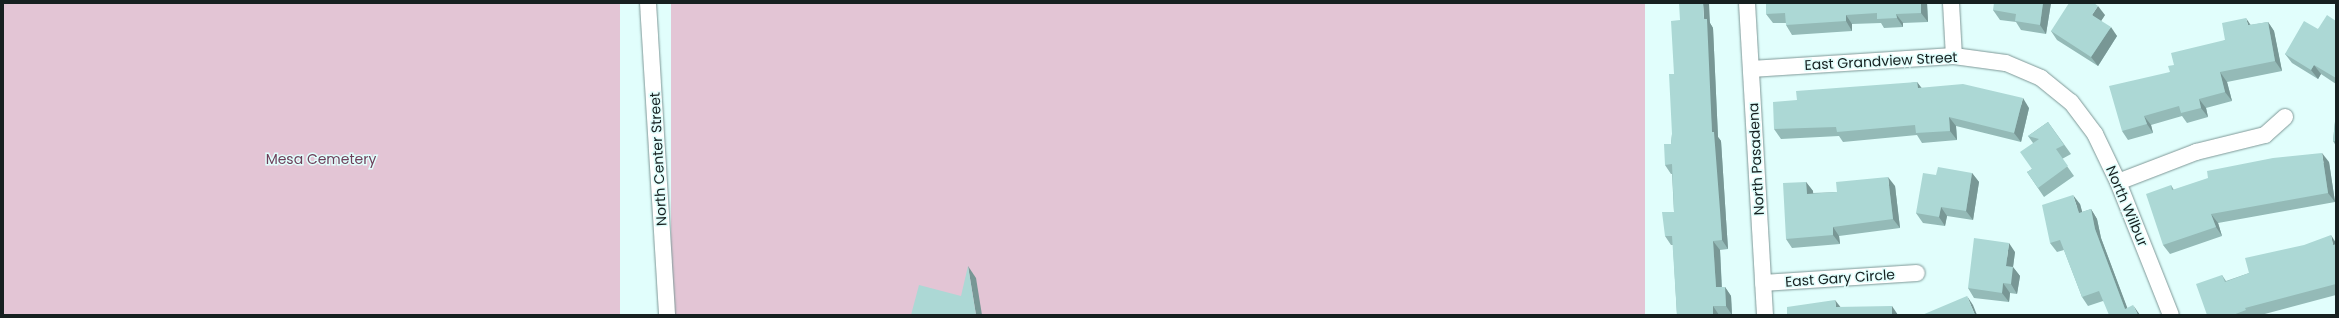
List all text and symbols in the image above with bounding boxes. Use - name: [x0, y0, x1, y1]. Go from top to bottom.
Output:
- street label: East Grandview Street: [1804, 49, 1958, 73]
- street label: North Center Street: [646, 92, 670, 226]
- street label: North Pasadena: [1745, 102, 1767, 216]
- park label: Mesa Cemetery: [266, 151, 376, 167]
- street label: North Wilbur: [2102, 163, 2152, 249]
- street label: East Gary Circle: [1785, 266, 1895, 290]

